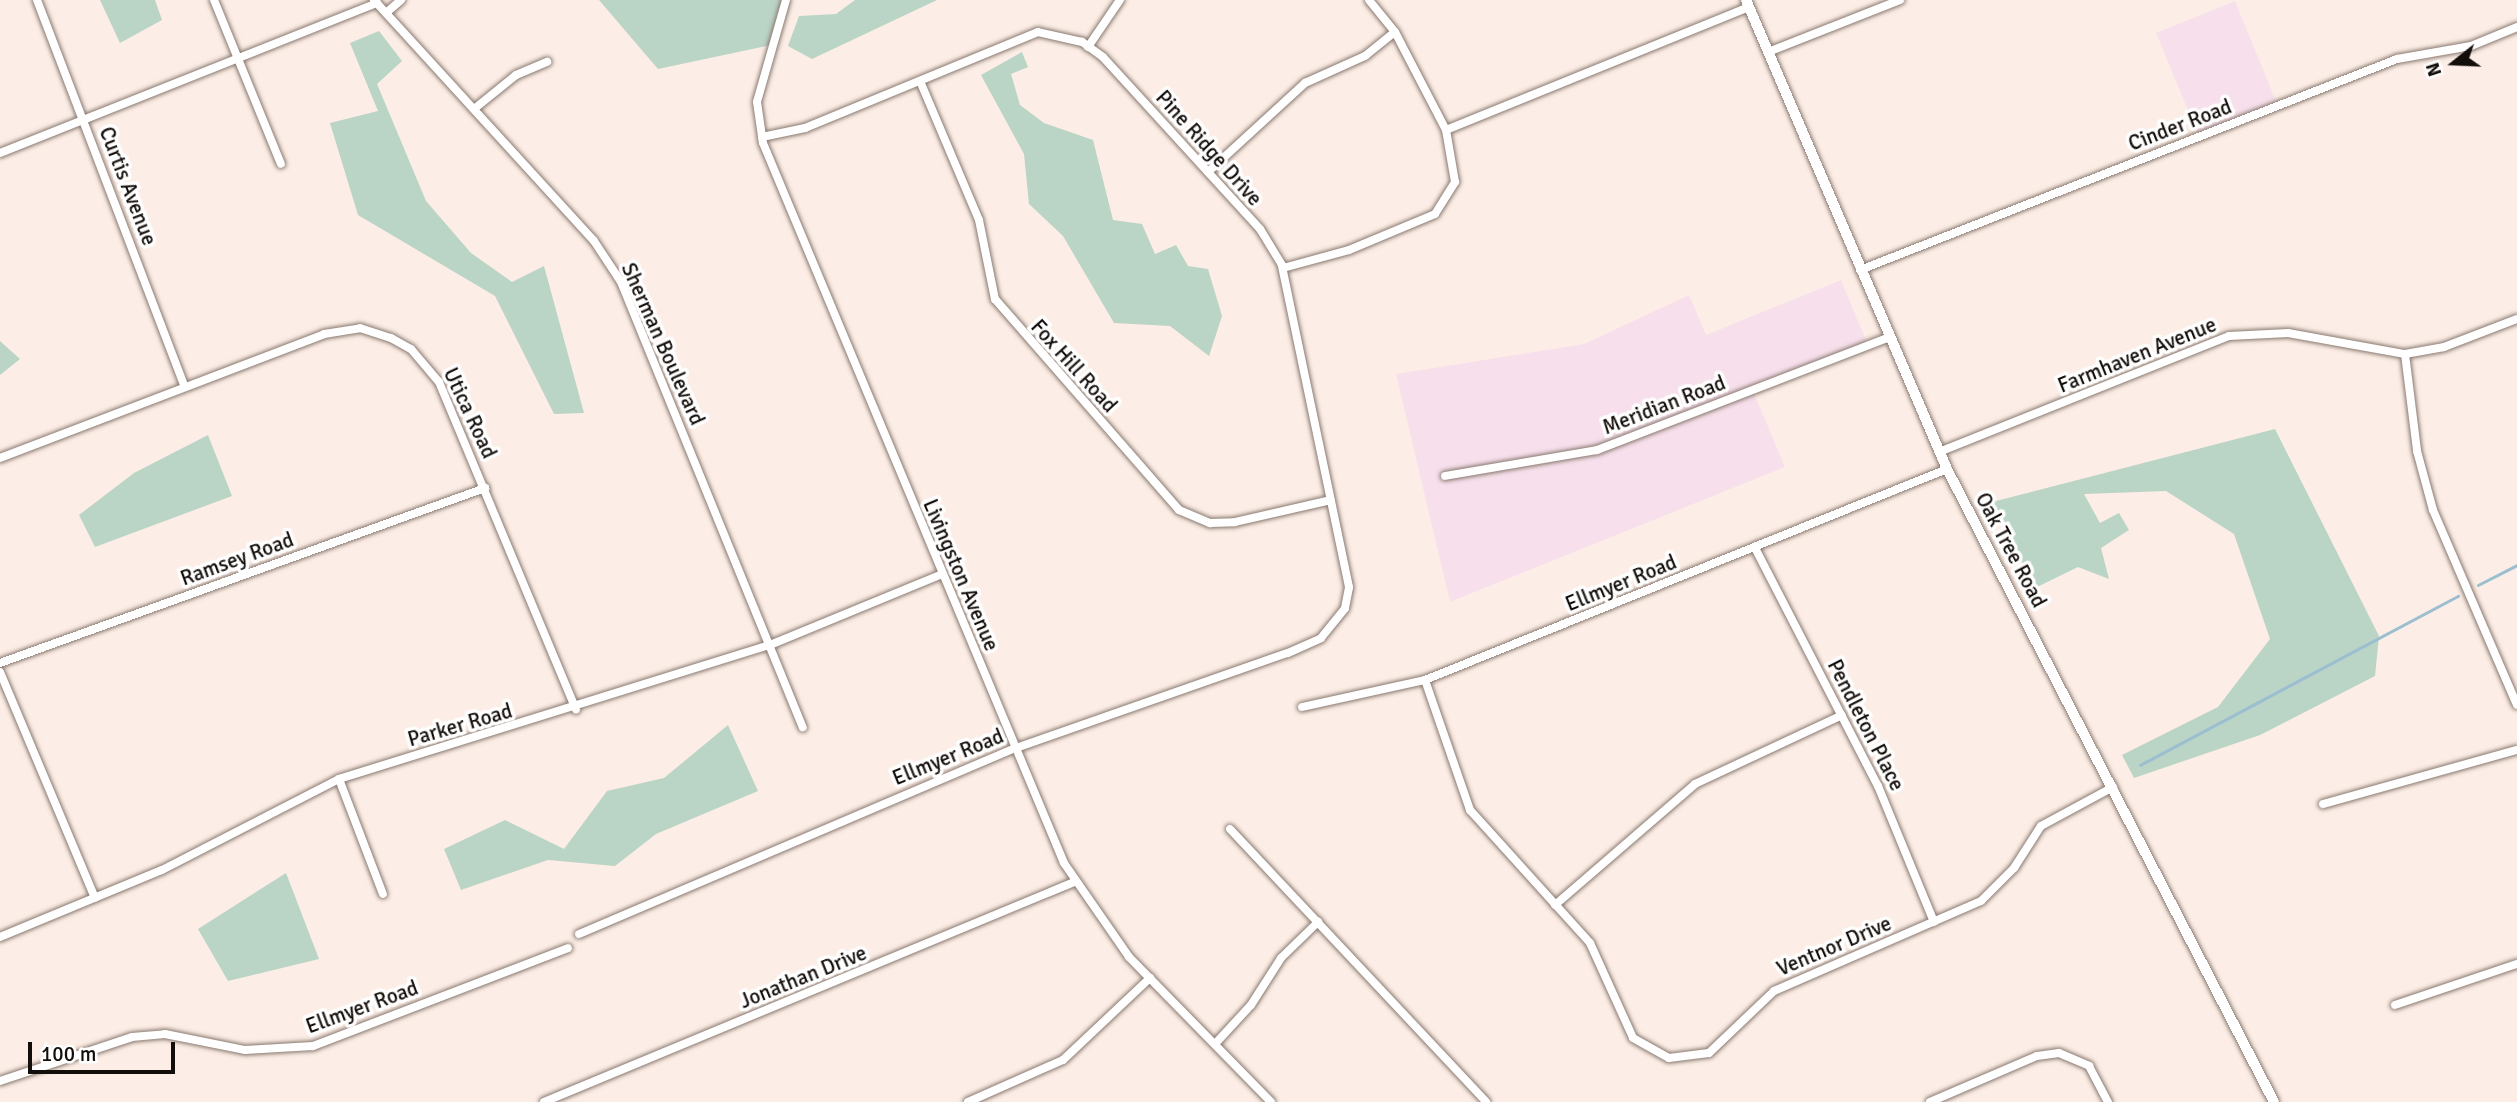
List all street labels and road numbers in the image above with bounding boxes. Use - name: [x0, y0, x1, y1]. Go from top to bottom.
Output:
- street label: Pine Ridge Drive: [1151, 85, 1267, 211]
- street label: Cinder Road: [2125, 94, 2235, 156]
- street label: Curtis Avenue: [94, 123, 162, 249]
- street label: Sherman Boulevard: [616, 259, 710, 429]
- street label: Farmhaven Avenue: [2054, 312, 2220, 398]
- street label: Fox Hill Road: [1026, 314, 1122, 418]
- street label: Utica Road: [438, 364, 502, 462]
- street label: Meridian Road: [1599, 370, 1729, 440]
- street label: Oak Tree Road: [1970, 488, 2052, 612]
- street label: Livingston Avenue: [918, 495, 1004, 655]
- street label: Ramsey Road: [177, 527, 297, 591]
- street label: Ellmyer Road: [1562, 549, 1680, 617]
- street label: Pendleton Place: [1822, 655, 1910, 795]
- street label: Parker Road: [405, 698, 515, 752]
- street label: Ellmyer Road: [889, 723, 1007, 791]
- street label: Ventnor Drive: [1773, 911, 1895, 981]
- street label: Jonathan Drive: [736, 940, 870, 1014]
- street label: Ellmyer Road: [302, 975, 422, 1039]

